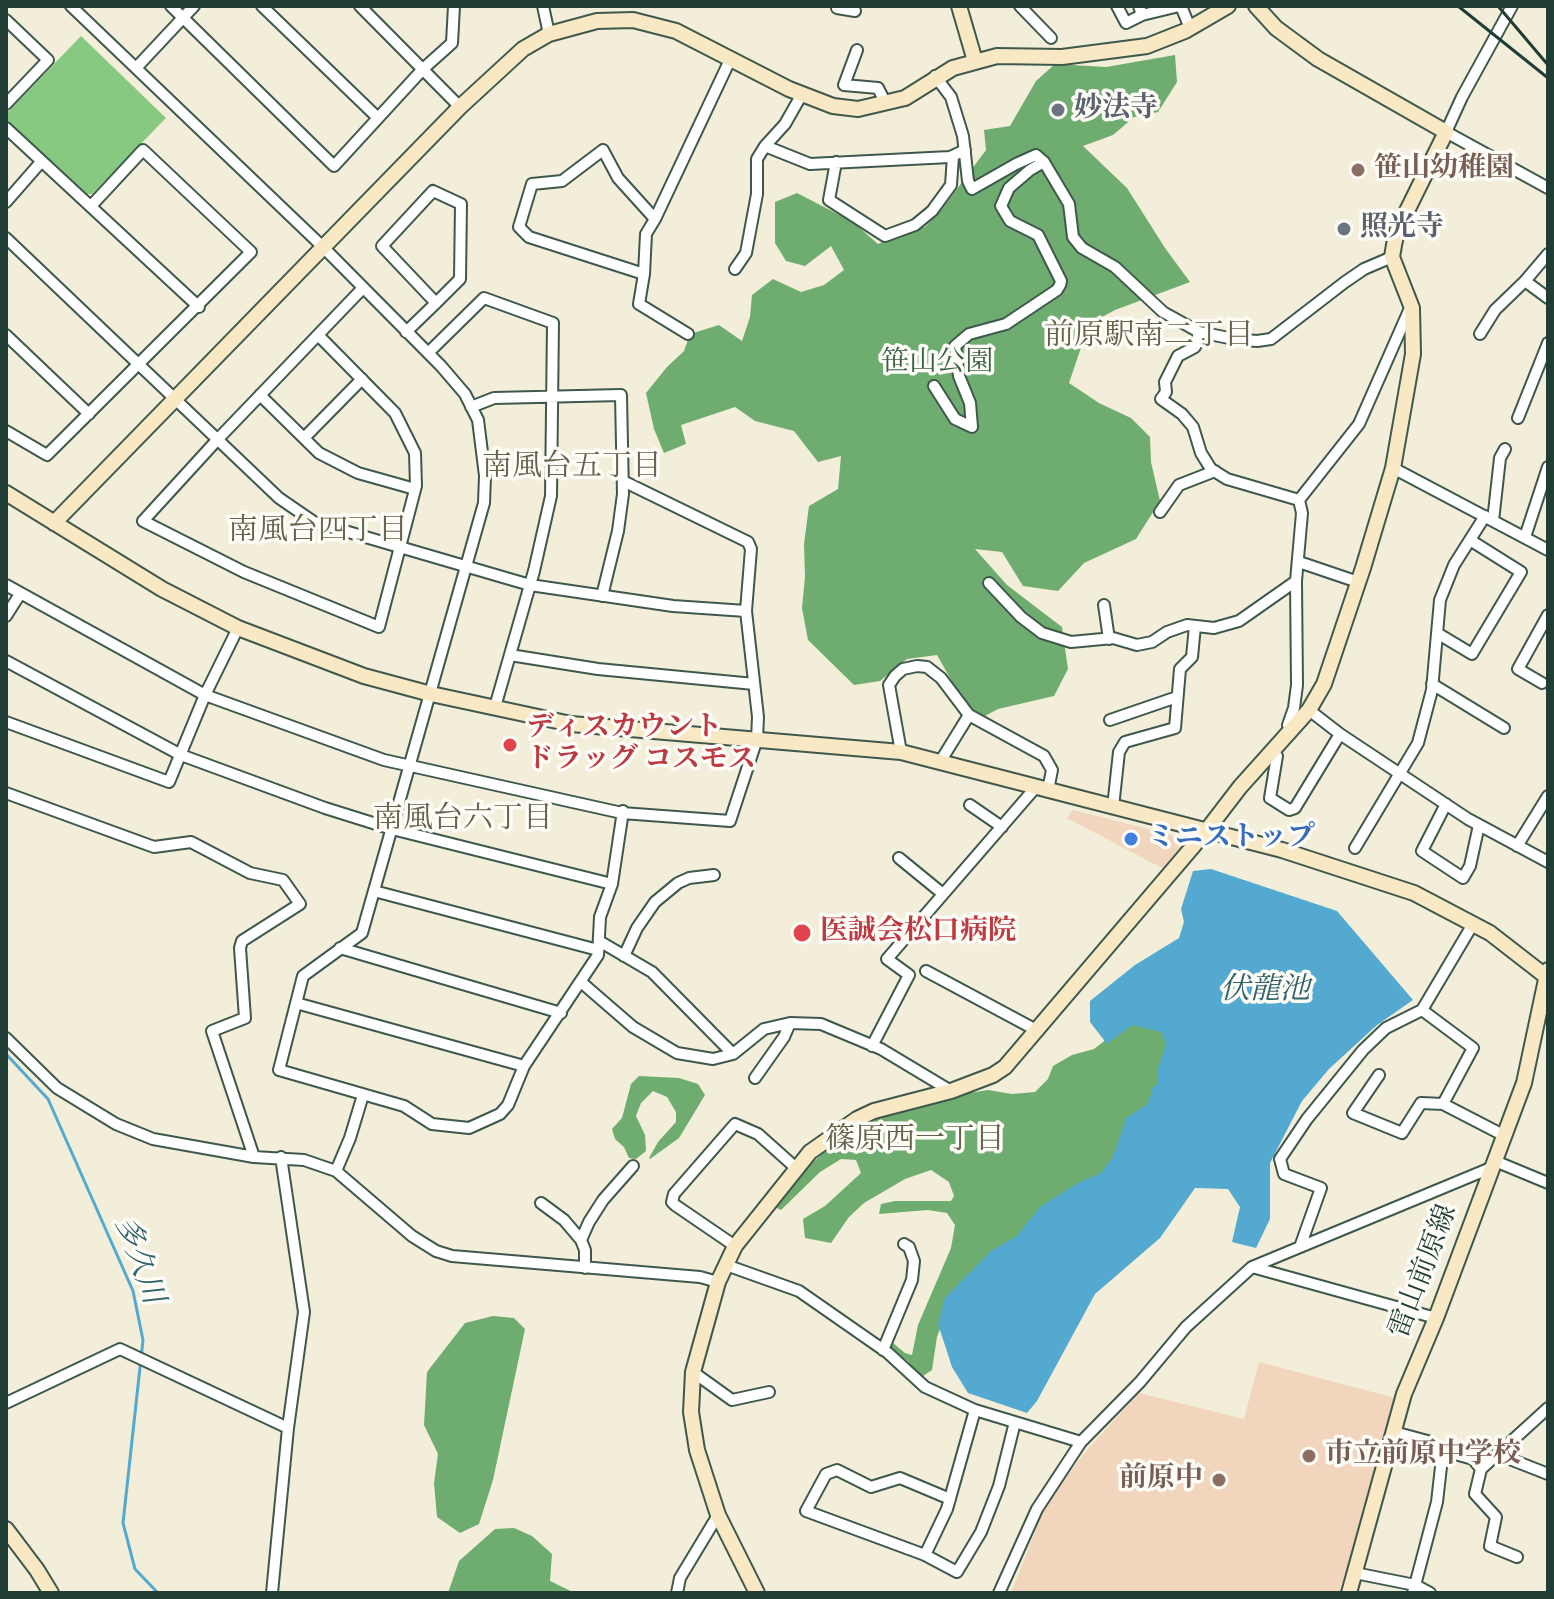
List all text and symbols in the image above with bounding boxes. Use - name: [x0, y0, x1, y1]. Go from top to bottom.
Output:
- place label: 妙法寺: [1074, 93, 1158, 127]
- marker: 妙法寺: [1049, 101, 1067, 119]
- place label: 笹山幼稚園: [1374, 153, 1514, 187]
- marker: 笹山幼稚園: [1349, 161, 1367, 179]
- place label: 照光寺: [1360, 212, 1444, 246]
- marker: 照光寺: [1335, 220, 1353, 238]
- district label: 前原駅南二丁目: [1044, 320, 1254, 356]
- park label: 笹山公園: [881, 347, 993, 381]
- district label: 南風台五丁目: [482, 451, 662, 487]
- district label: 南風台四丁目: [228, 515, 408, 551]
- place label: ディスカウント ドラッグ コスモス: [526, 712, 756, 778]
- marker: ディスカウント ドラッグ コスモス: [501, 736, 519, 754]
- district label: 南風台六丁目: [373, 803, 553, 839]
- place label: ミニストップ: [1147, 822, 1315, 856]
- marker: ミニストップ: [1122, 830, 1140, 848]
- place label: 医誠会松口病院: [820, 916, 1016, 950]
- marker: 医誠会松口病院: [791, 922, 813, 944]
- water label: 伏龍池: [1220, 974, 1310, 1010]
- district label: 篠原西一丁目: [825, 1124, 1005, 1160]
- street label: 雷山前原線: [1384, 1201, 1466, 1343]
- water label: 多久川: [105, 1213, 169, 1309]
- place label: 市立前原中学校: [1325, 1439, 1521, 1473]
- marker: 市立前原中学校: [1300, 1447, 1318, 1465]
- place label: 前原中: [1119, 1463, 1203, 1497]
- marker: 前原中: [1210, 1471, 1228, 1489]

